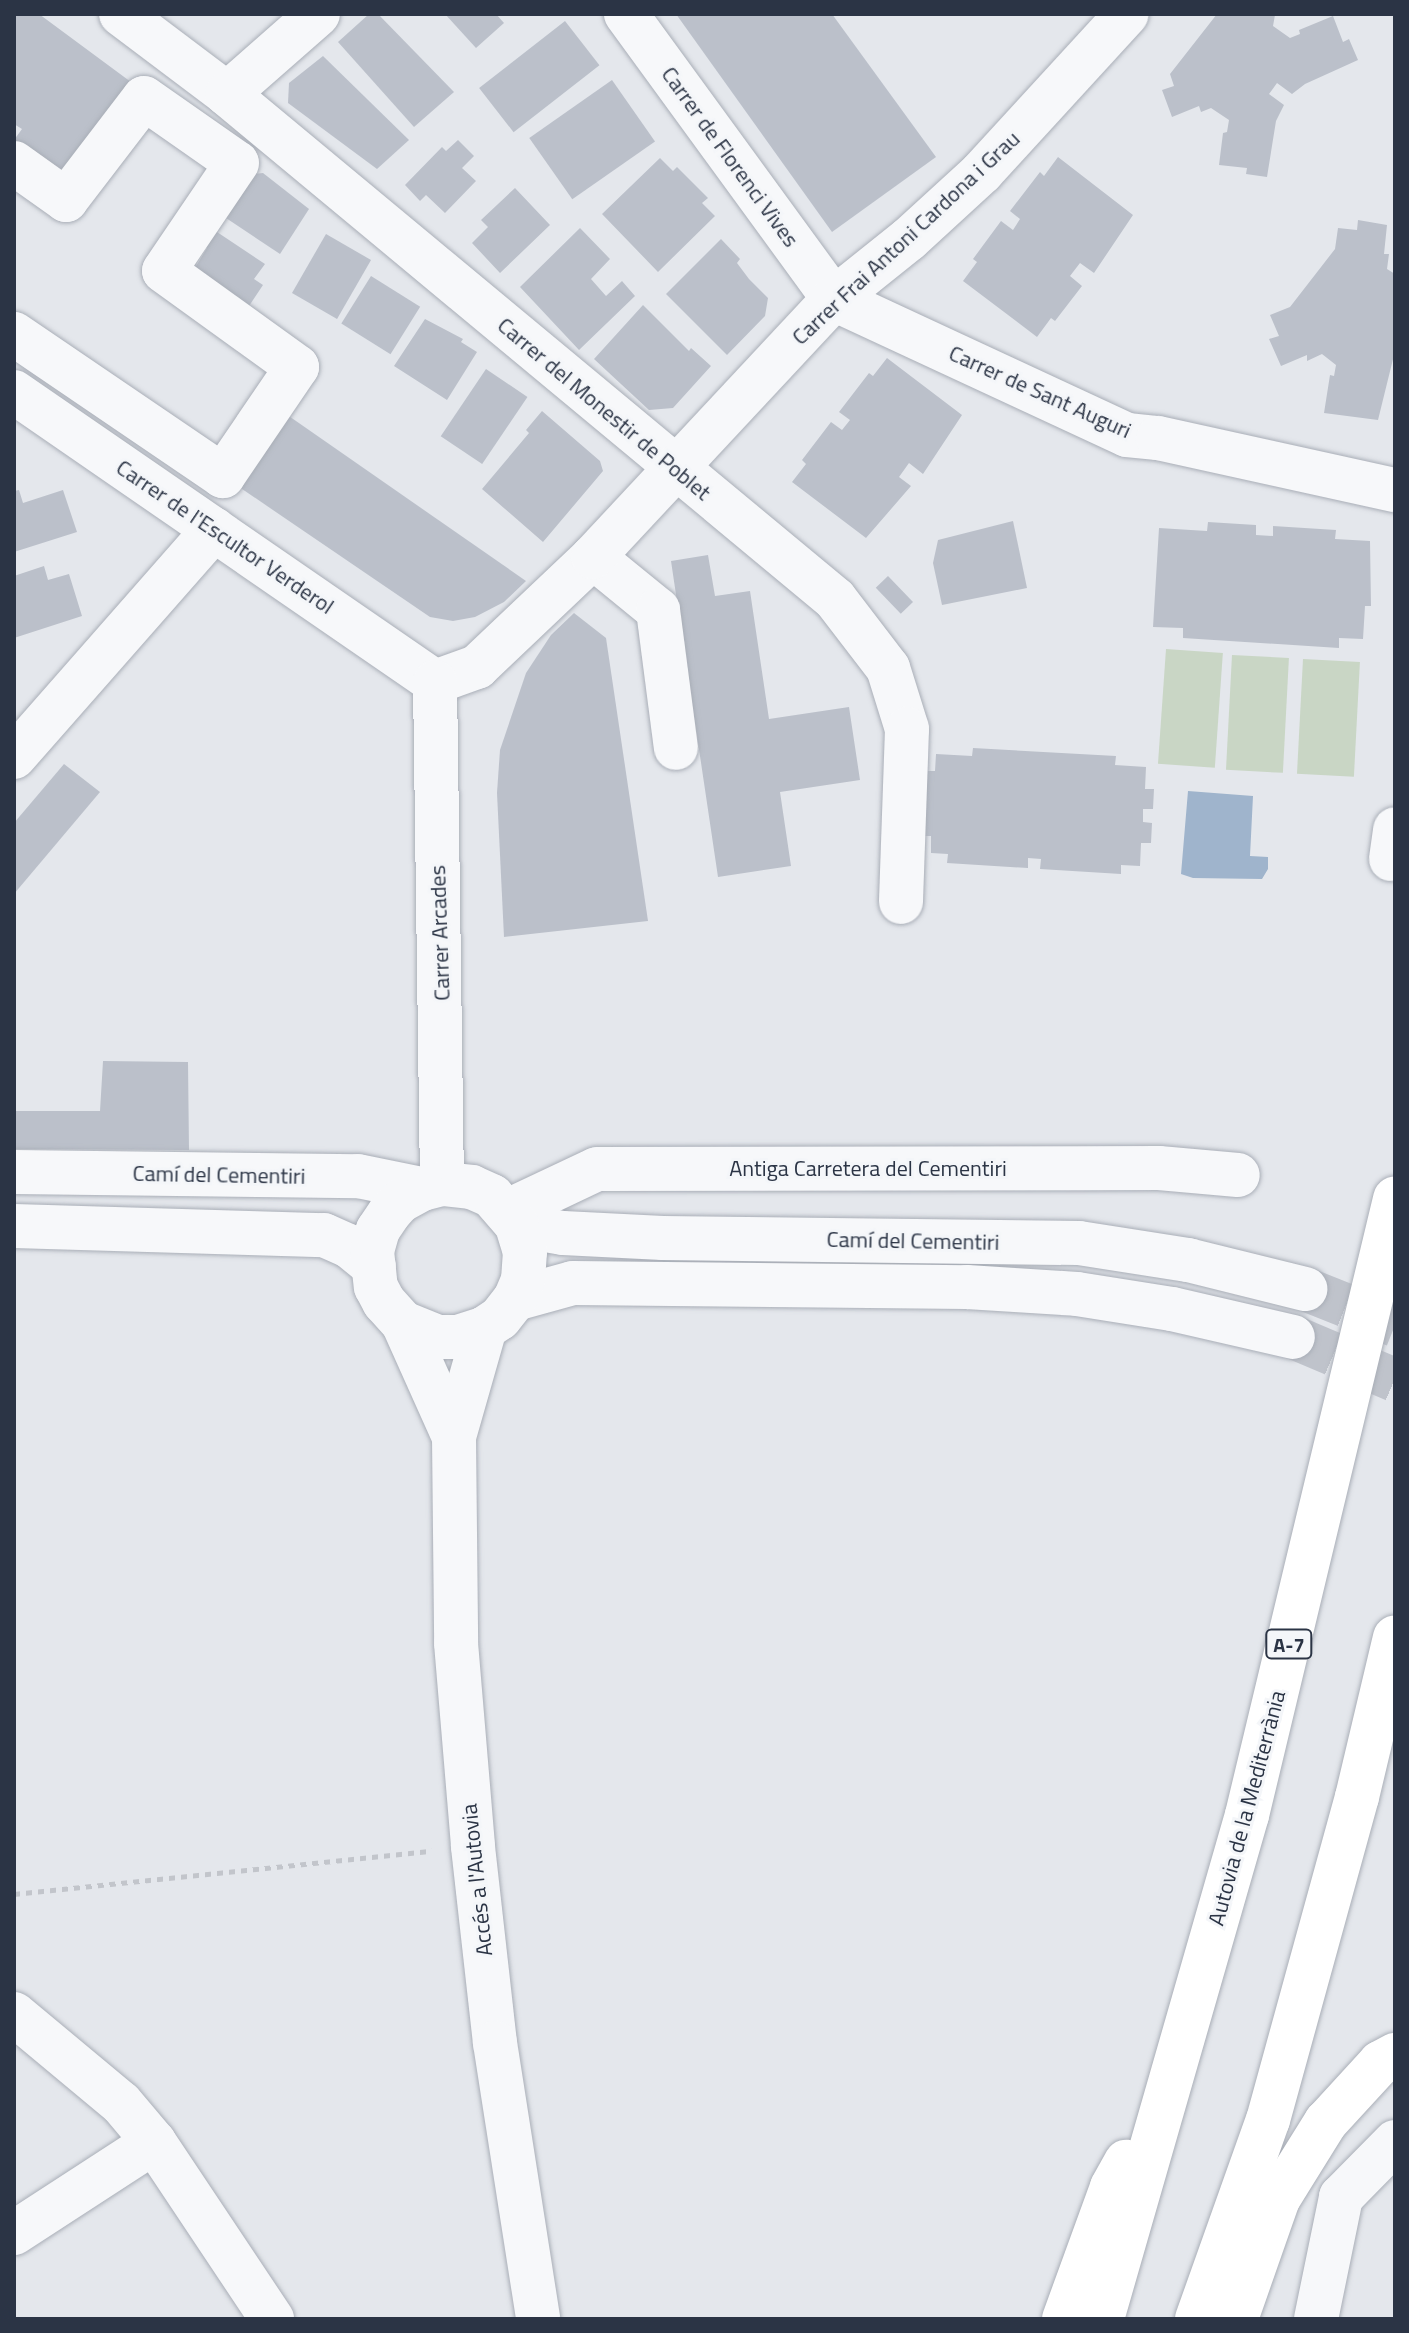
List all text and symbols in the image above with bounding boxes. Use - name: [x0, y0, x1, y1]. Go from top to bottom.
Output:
- street label: Carrer de Florenci Vives: [656, 62, 804, 252]
- street label: Carrer Frai Antoni Cardona i Grau: [787, 126, 1025, 350]
- street label: Carrer del Monestir de Poblet: [492, 312, 716, 506]
- street label: Carrer de Sant Auguri: [945, 340, 1135, 444]
- street label: Carrer de l'Escultor Verderol: [111, 454, 339, 620]
- street label: Carrer Arcades: [424, 865, 456, 1001]
- street label: Antiga Carretera del Cementiri: [729, 1156, 1007, 1182]
- street label: Camí del Cementiri: [132, 1160, 306, 1190]
- street label: Camí del Cementiri: [826, 1226, 1000, 1256]
- road number: A-7: [1265, 1628, 1313, 1660]
- street label: Autovia de la Mediterrània: [1203, 1688, 1291, 1928]
- street label: Accés a l'Autovia: [456, 1803, 498, 1957]

